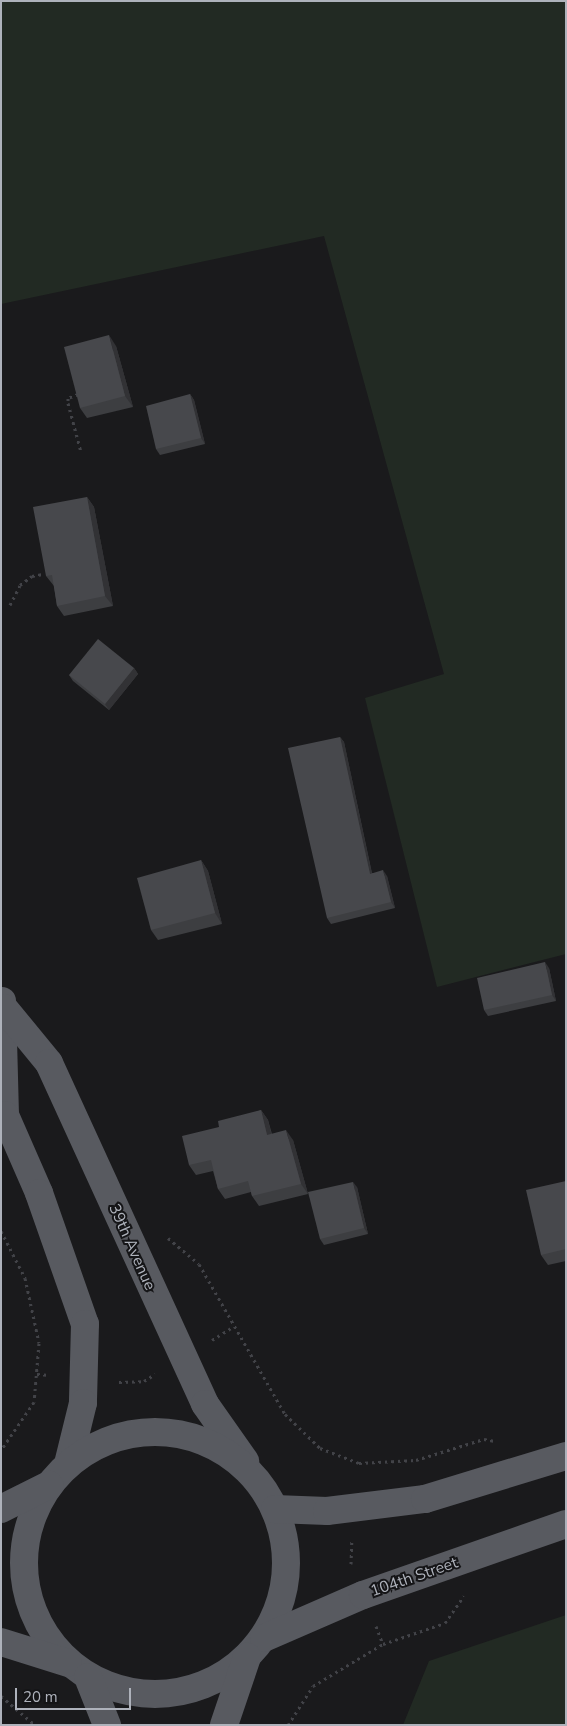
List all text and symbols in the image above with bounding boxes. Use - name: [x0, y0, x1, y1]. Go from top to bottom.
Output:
- street label: 39th Avenue: [104, 1201, 160, 1293]
- street label: 104th Street: [368, 1553, 460, 1601]
- scale bar: [18, 1678, 134, 1710]
- text: 20 m: [23, 1687, 58, 1707]

